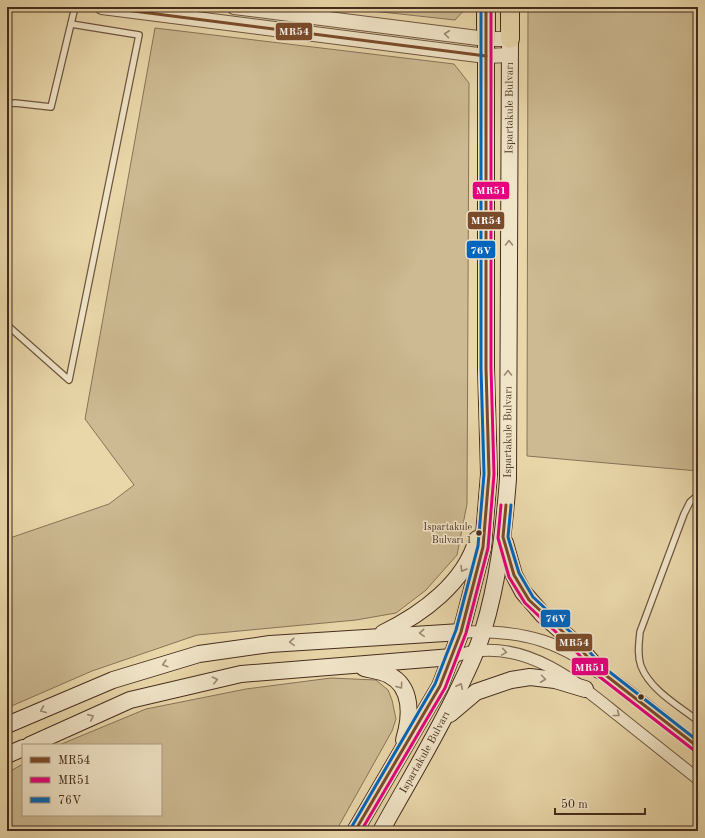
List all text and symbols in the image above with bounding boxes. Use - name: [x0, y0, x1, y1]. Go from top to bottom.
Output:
- line badge: MR54: [275, 22, 313, 41]
- text: MR54: [279, 27, 309, 38]
- one-way arrow: [444, 30, 450, 39]
- street label: Ispartakule Bulvarı: [504, 62, 515, 154]
- line badge: MR51: [472, 181, 510, 200]
- text: MR51: [476, 186, 506, 197]
- line badge: MR54: [467, 211, 505, 230]
- text: MR54: [471, 216, 501, 227]
- line badge: 76V: [466, 240, 496, 259]
- one-way arrow: [505, 240, 513, 246]
- text: 76V: [470, 246, 492, 257]
- one-way arrow: [504, 370, 512, 376]
- street label: Ispartakule Bulvarı: [503, 386, 514, 478]
- place label: Ispartakule Bulvarı 1: [423, 522, 472, 545]
- marker: Ispartakule Bulvarı 1: [474, 528, 484, 538]
- one-way arrow: [460, 565, 467, 572]
- line badge: 76V: [540, 609, 571, 628]
- text: 76V: [545, 614, 567, 625]
- one-way arrow: [419, 629, 425, 638]
- line badge: MR54: [555, 633, 593, 652]
- one-way arrow: [289, 638, 295, 647]
- text: MR54: [559, 638, 589, 649]
- one-way arrow: [501, 647, 507, 656]
- line badge: MR51: [571, 657, 609, 676]
- one-way arrow: [161, 659, 168, 668]
- text: MR51: [575, 663, 605, 674]
- one-way arrow: [540, 674, 546, 683]
- one-way arrow: [212, 677, 218, 685]
- one-way arrow: [395, 681, 402, 688]
- one-way arrow: [455, 683, 463, 690]
- unlabelled marker: [636, 692, 646, 702]
- one-way arrow: [40, 705, 47, 713]
- one-way arrow: [612, 709, 619, 716]
- street label: Ispartakule Bulvarı: [398, 710, 452, 795]
- one-way arrow: [88, 714, 95, 722]
- legend: [22, 744, 162, 816]
- text: MR54: [58, 754, 91, 767]
- text: MR51: [58, 774, 91, 787]
- scale bar: [555, 790, 645, 816]
- text: 76V: [58, 795, 81, 807]
- text: 50 m: [561, 798, 588, 811]

